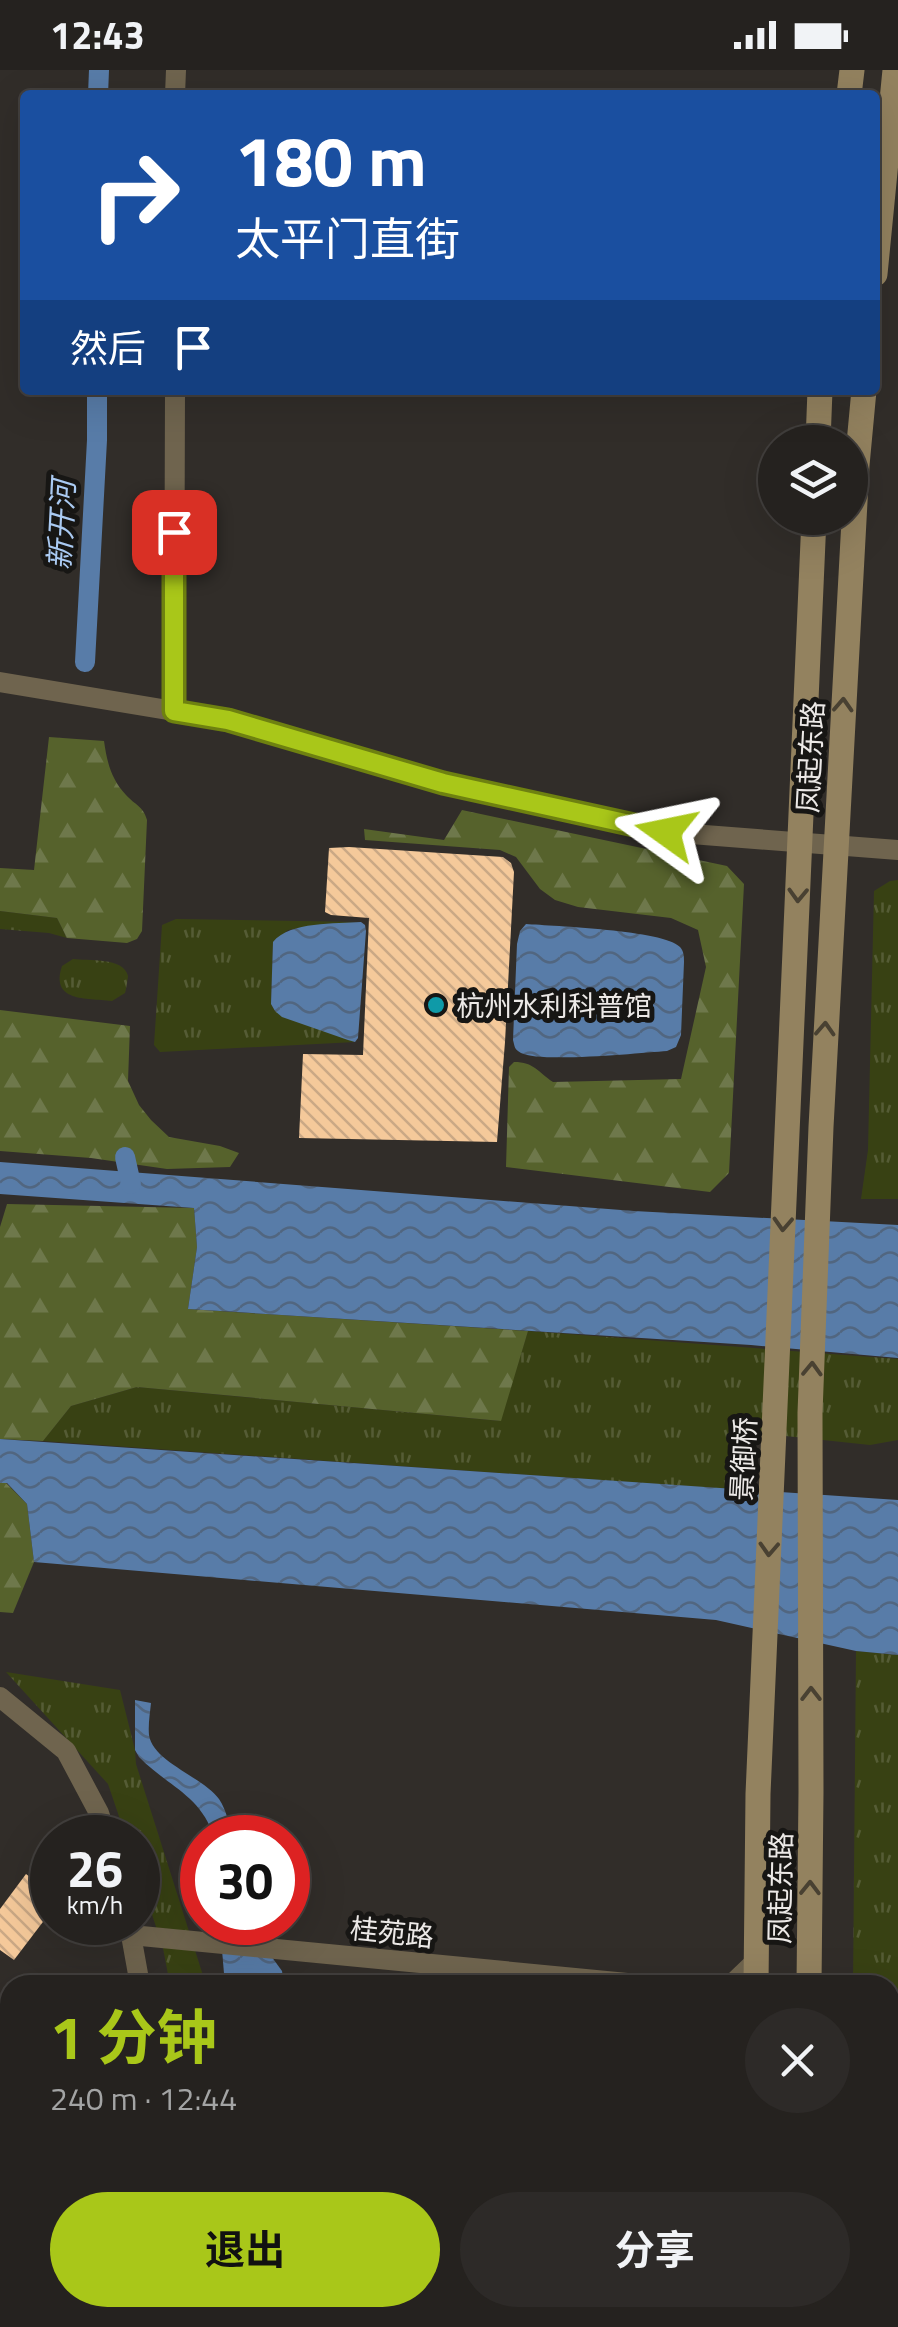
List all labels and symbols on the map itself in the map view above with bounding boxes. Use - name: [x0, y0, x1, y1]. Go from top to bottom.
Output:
- water label: 新开河: [36, 474, 87, 571]
- pin: [132, 490, 217, 575]
- one-way arrow: [832, 697, 853, 713]
- street label: 凤起东路: [786, 700, 834, 814]
- position arrow: [614, 780, 718, 884]
- one-way arrow: [787, 887, 808, 903]
- place label: 杭州水利科普馆: [456, 984, 652, 1027]
- marker: 杭州水利科普馆: [425, 994, 447, 1016]
- one-way arrow: [815, 1021, 836, 1037]
- one-way arrow: [773, 1217, 794, 1233]
- one-way arrow: [801, 1361, 822, 1377]
- street label: 景御桥: [719, 1416, 767, 1502]
- one-way arrow: [759, 1541, 780, 1557]
- one-way arrow: [800, 1686, 822, 1702]
- speed limit sign: 30: [180, 1815, 310, 1945]
- street label: 凤起东路: [758, 1832, 802, 1944]
- one-way arrow: [799, 1880, 821, 1896]
- street label: 桂苑路: [348, 1906, 436, 1958]

